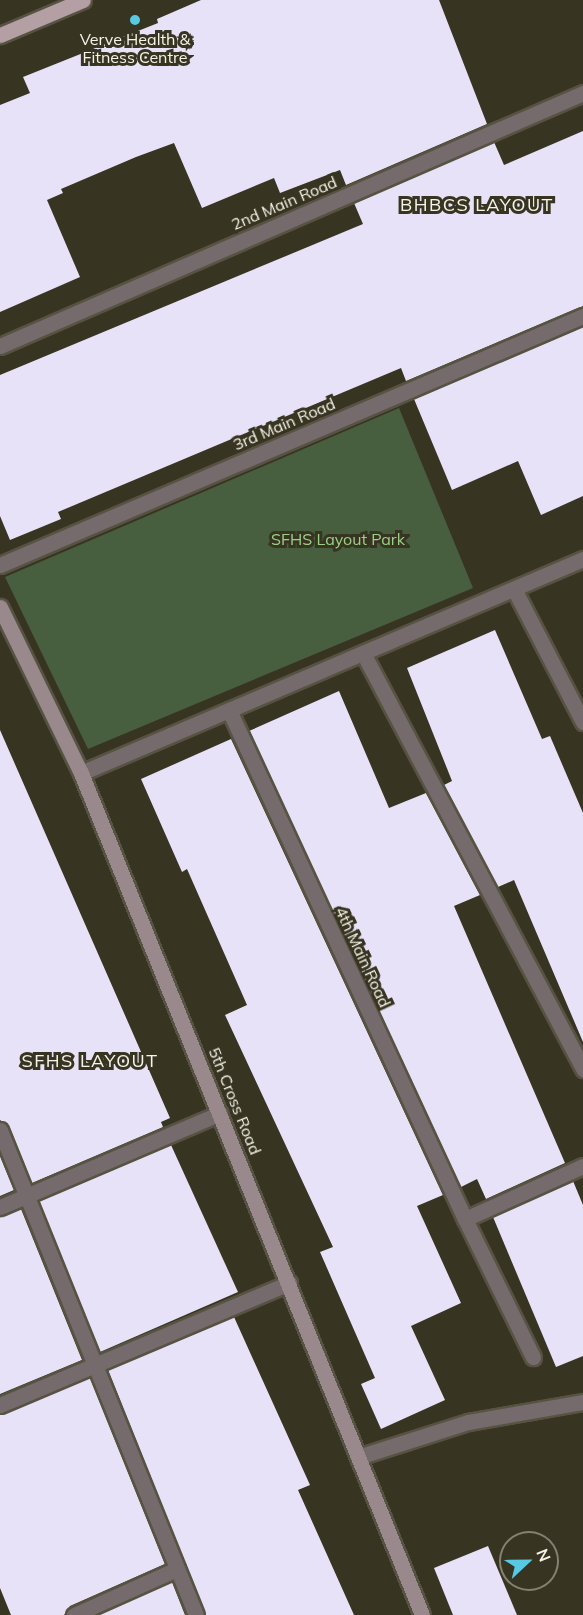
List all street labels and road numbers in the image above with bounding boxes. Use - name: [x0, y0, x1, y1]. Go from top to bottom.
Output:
- street label: 2nd Main Road: [228, 172, 340, 234]
- street label: 3rd Main Road: [230, 394, 338, 454]
- street label: 4th Main Road: [331, 904, 395, 1010]
- street label: 5th Cross Road: [205, 1045, 265, 1157]

